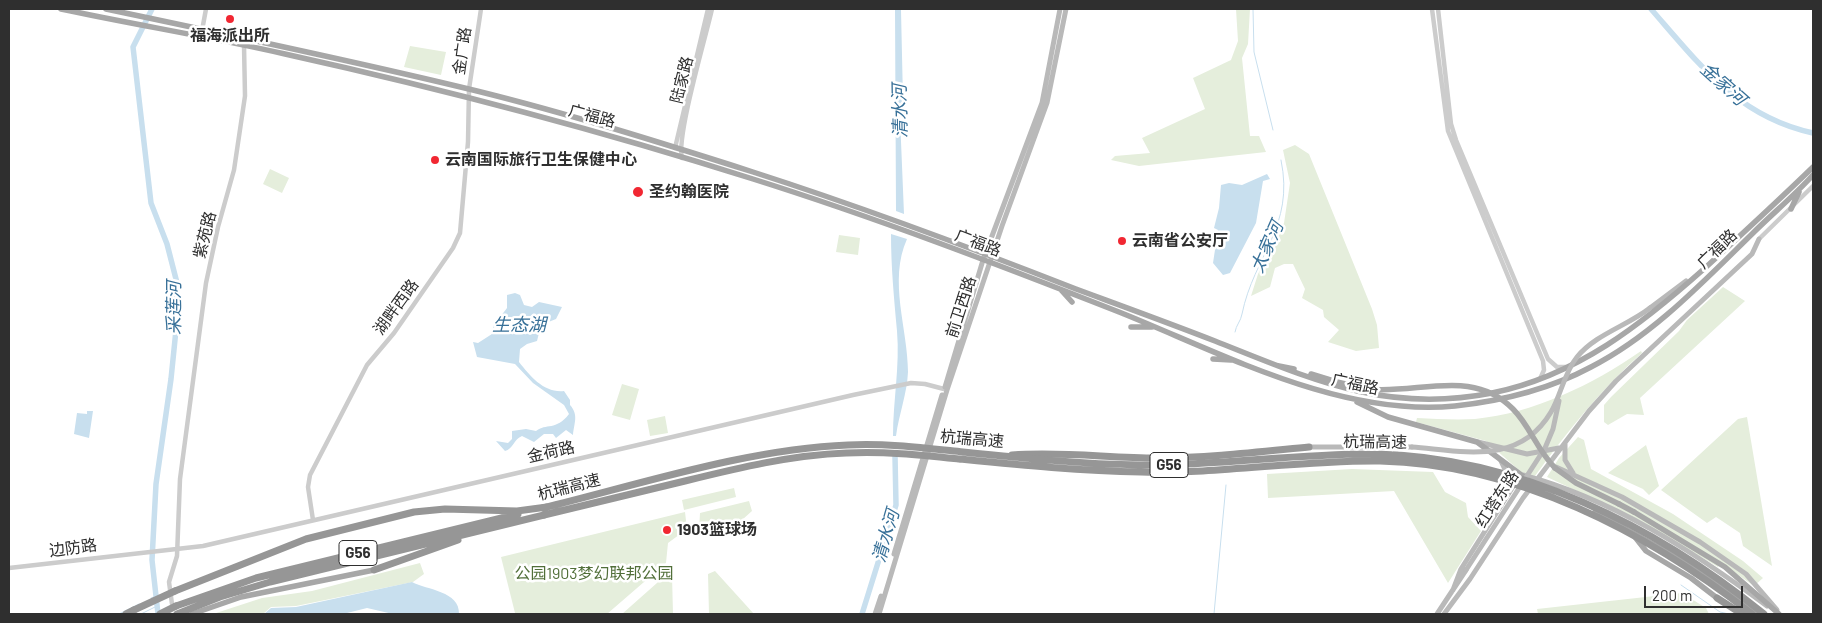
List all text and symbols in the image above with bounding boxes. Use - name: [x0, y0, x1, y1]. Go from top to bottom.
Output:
- marker: 福海派出所: [224, 13, 236, 25]
- place label: 福海派出所: [190, 26, 270, 46]
- street label: 金广路: [449, 26, 475, 76]
- street label: 陆家路: [667, 54, 697, 106]
- water label: 金家河: [1696, 58, 1750, 110]
- water label: 清水河: [889, 84, 911, 138]
- street label: 广福路: [566, 101, 618, 131]
- place label: 云南国际旅行卫生保健中心: [445, 150, 637, 170]
- marker: 云南国际旅行卫生保健中心: [429, 154, 441, 166]
- place label: 圣约翰医院: [649, 182, 729, 202]
- marker: 圣约翰医院: [631, 185, 645, 199]
- street label: 紫苑路: [190, 209, 220, 261]
- water label: 太家河: [1246, 218, 1288, 276]
- street label: 广福路: [952, 225, 1004, 261]
- street label: 广福路: [1693, 225, 1741, 273]
- place label: 云南省公安厅: [1132, 231, 1228, 251]
- marker: 云南省公安厅: [1116, 235, 1128, 247]
- street label: 前卫西路: [942, 274, 980, 340]
- street label: 湖畔西路: [369, 275, 423, 339]
- water label: 采莲河: [163, 281, 185, 335]
- water label: 生态湖: [492, 314, 546, 336]
- street label: 广福路: [1330, 370, 1380, 398]
- street label: 杭瑞高速: [939, 427, 1005, 451]
- street label: 杭瑞高速: [1343, 432, 1407, 452]
- street label: 金荷路: [525, 437, 577, 467]
- road number: G56: [1150, 452, 1188, 478]
- street label: 红塔东路: [1472, 467, 1522, 531]
- street label: 杭瑞高速: [536, 470, 602, 504]
- water label: 清水河: [868, 507, 904, 565]
- place label: 1903篮球场: [677, 520, 757, 540]
- marker: 1903篮球场: [661, 524, 673, 536]
- street label: 边防路: [48, 535, 98, 561]
- road number: G56: [339, 540, 377, 566]
- park label: 公园1903梦幻联邦公园: [514, 564, 674, 584]
- scale bar: [1647, 576, 1746, 608]
- text: 200 m: [1652, 586, 1692, 604]

